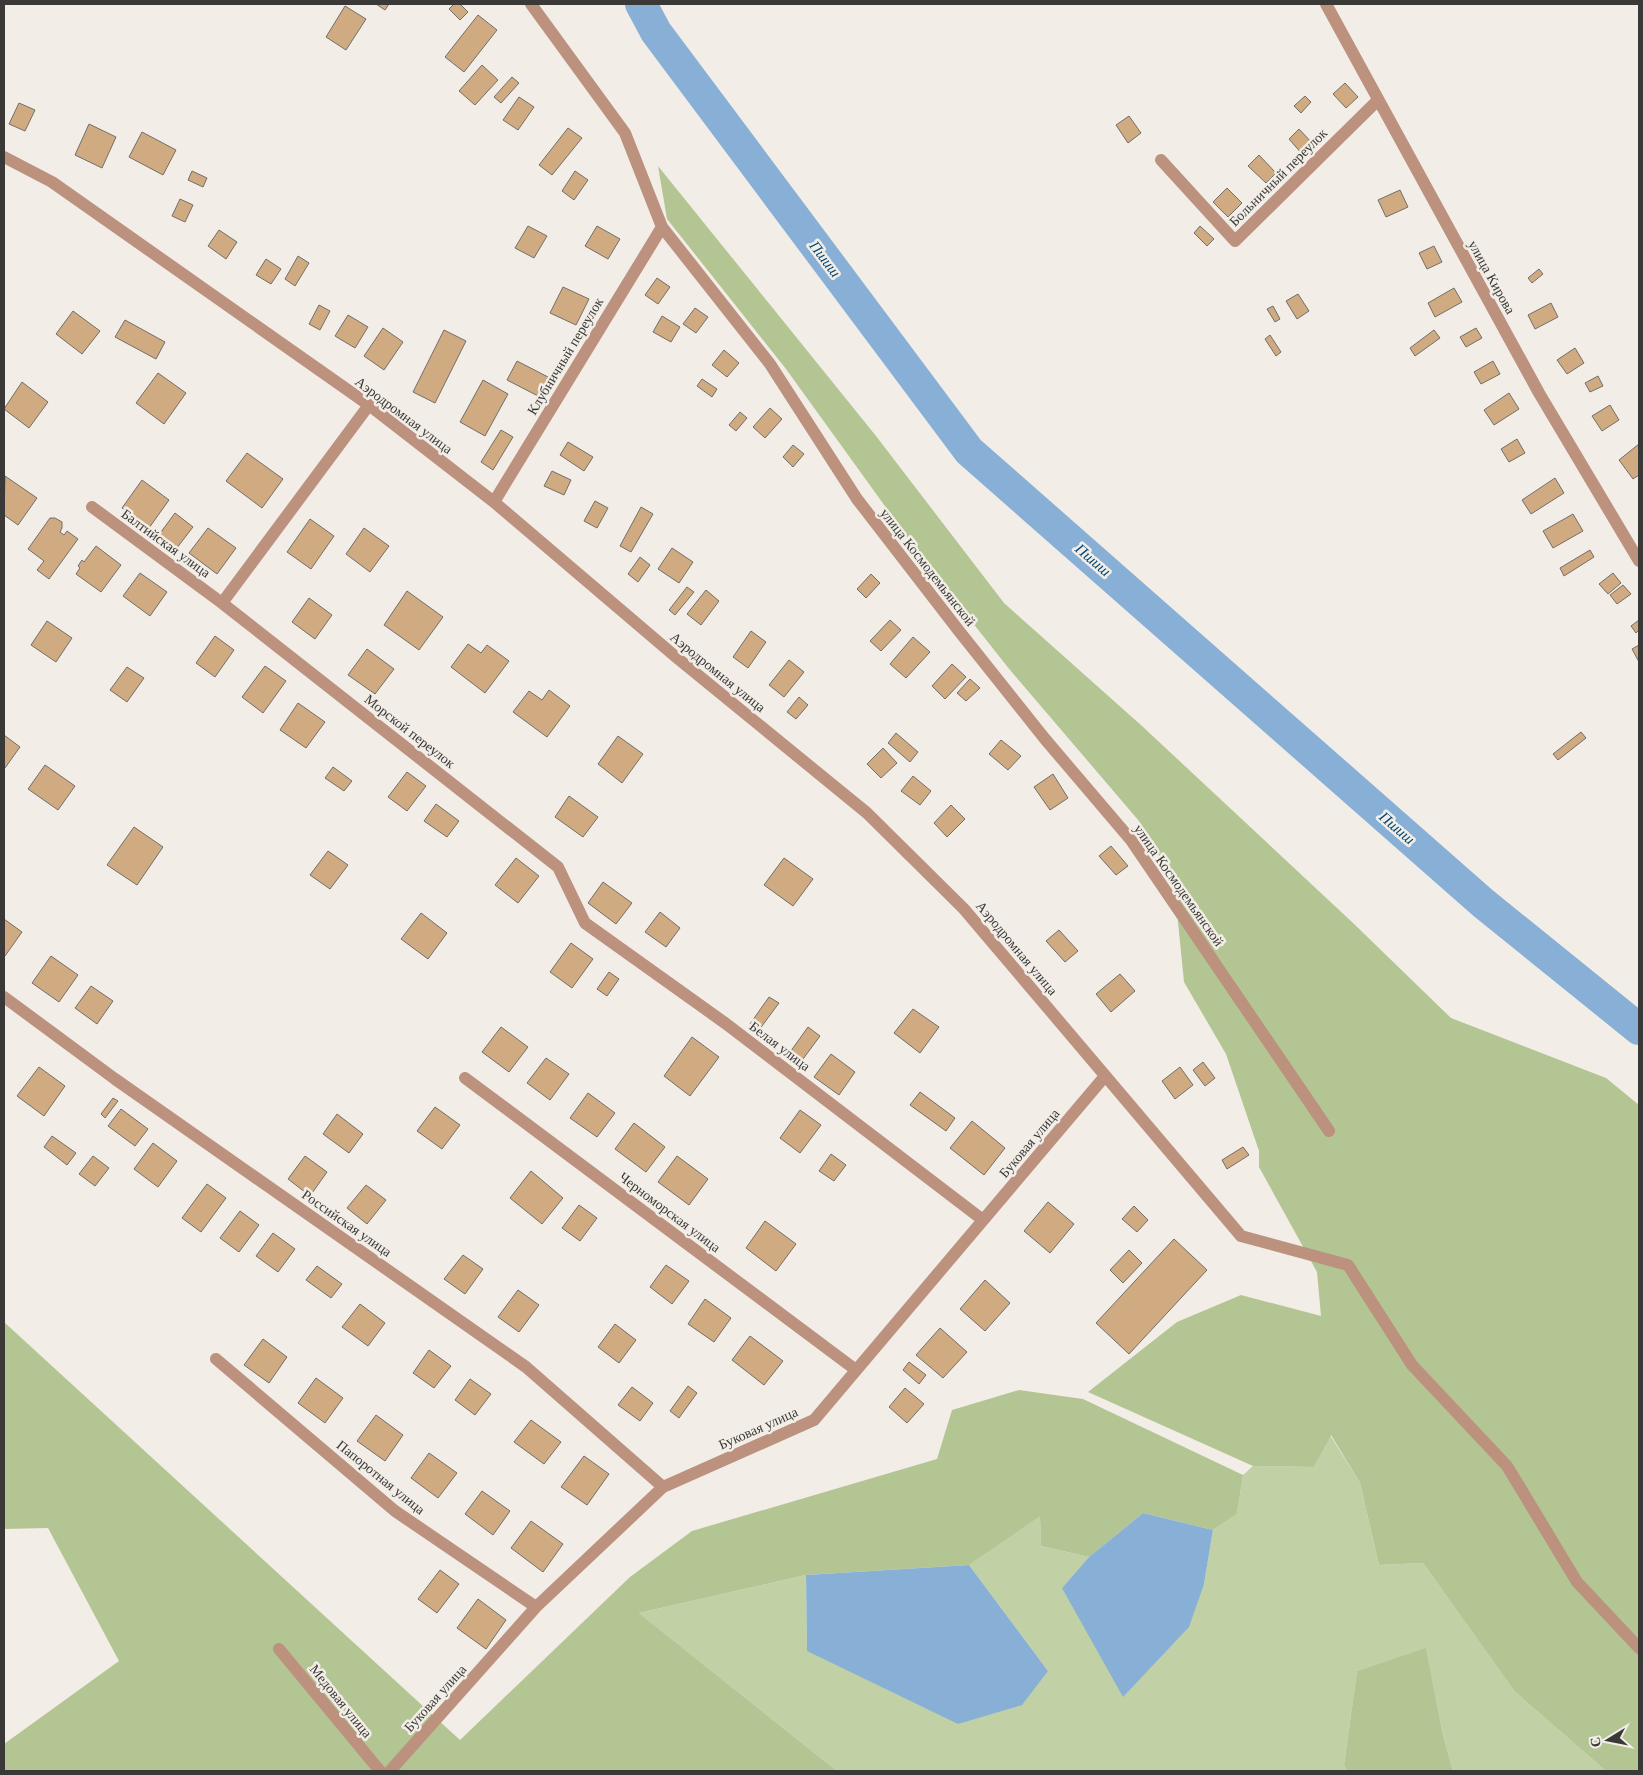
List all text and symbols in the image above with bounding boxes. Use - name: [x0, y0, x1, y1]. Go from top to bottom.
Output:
- street label: Больничный переулок: [1226, 125, 1330, 229]
- water label: Пшиш: [806, 237, 844, 280]
- street label: улица Кирова: [1465, 238, 1518, 317]
- street label: Клубничный переулок: [525, 295, 606, 418]
- street label: Аэродромная улица: [352, 374, 456, 457]
- street label: Балтийская улица: [118, 506, 214, 581]
- street label: улица Космодемьянской: [877, 506, 978, 629]
- water label: Пшиш: [1072, 540, 1114, 579]
- street label: Аэродромная улица: [667, 630, 769, 716]
- street label: Морской переулок: [362, 692, 458, 771]
- water label: Пшиш: [1376, 808, 1418, 847]
- street label: улица Космодемьянской: [1131, 822, 1227, 949]
- street label: Аэродромная улица: [973, 898, 1061, 999]
- street label: Белая улица: [746, 1019, 814, 1075]
- street label: Буковая улица: [996, 1105, 1063, 1181]
- street label: Черноморская улица: [616, 1169, 724, 1256]
- street label: Российская улица: [299, 1187, 395, 1260]
- street label: Буковая улица: [716, 1404, 801, 1453]
- street label: Папоротная улица: [334, 1437, 428, 1518]
- street label: Буковая улица: [401, 1661, 470, 1735]
- street label: Медовая улица: [307, 1662, 375, 1741]
- north arrow: [1583, 1715, 1633, 1765]
- text: С: [1587, 1736, 1604, 1748]

